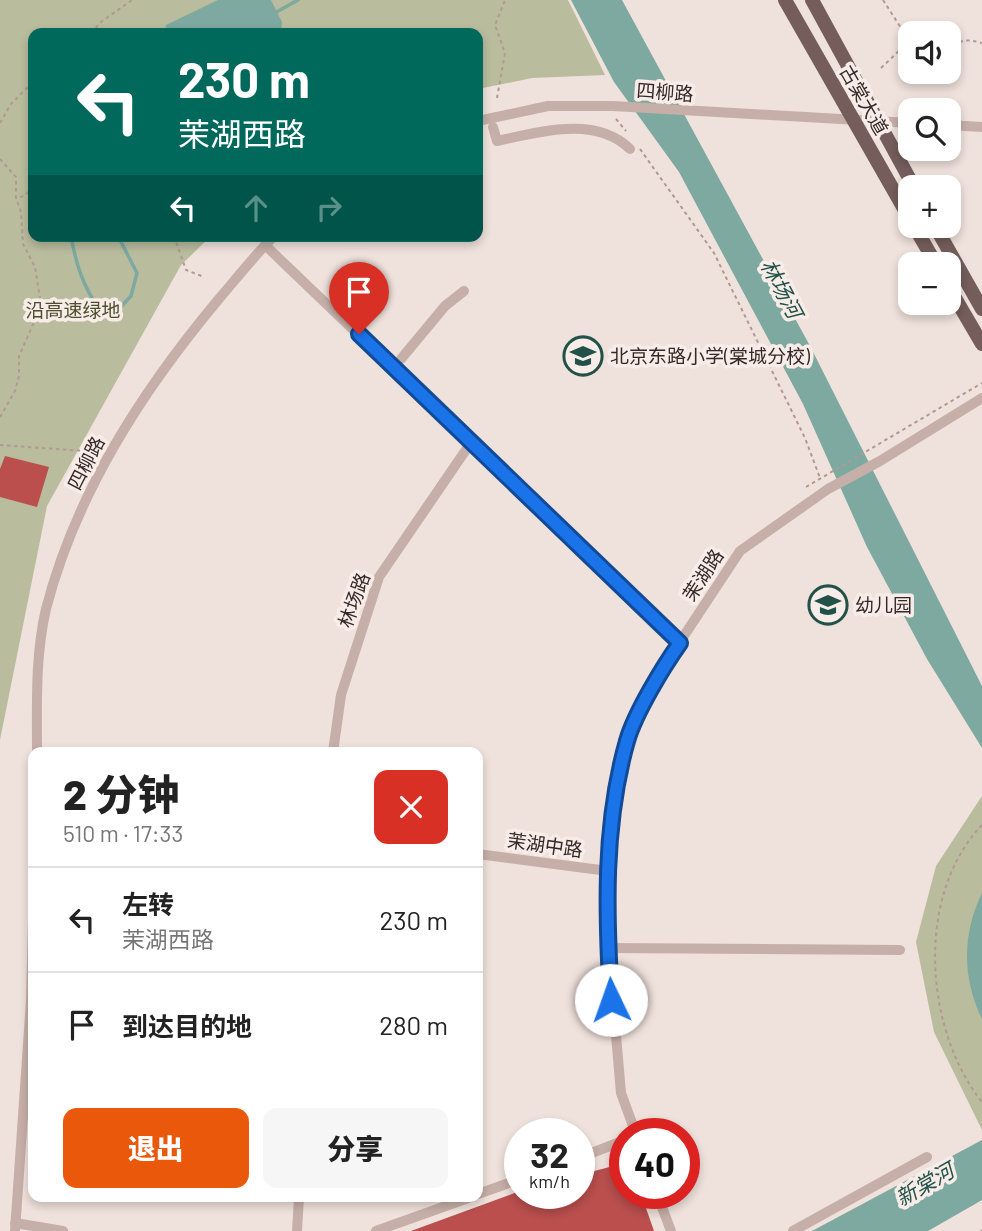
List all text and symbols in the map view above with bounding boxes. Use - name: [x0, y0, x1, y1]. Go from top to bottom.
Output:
- map controls: [898, 21, 961, 315]
- button: sound: [898, 21, 961, 84]
- text: 230 m: [178, 49, 310, 108]
- icon: left: [63, 56, 154, 147]
- street label: 古棠大道: [835, 61, 893, 138]
- street label: 四柳路: [636, 78, 694, 105]
- button: search: [898, 98, 961, 161]
- text: 茉湖西路: [178, 114, 306, 152]
- button: +: [898, 175, 961, 238]
- icon: left: [164, 189, 202, 227]
- icon: ahead: [237, 189, 275, 227]
- icon: right: [310, 189, 348, 227]
- button: −: [898, 252, 961, 315]
- water label: 林场河: [756, 255, 810, 326]
- pin: [329, 262, 389, 334]
- icon: arrive: [340, 273, 378, 311]
- park label: 沿高速绿地: [25, 298, 121, 321]
- school or university icon: 北京东路小学(棠城分校): [562, 335, 604, 377]
- place label: 北京东路小学(棠城分校): [610, 344, 811, 367]
- street label: 四柳路: [62, 432, 109, 493]
- street label: 茉湖路: [677, 545, 728, 605]
- street label: 林场路: [333, 569, 374, 631]
- school or university icon: 幼儿园: [807, 584, 849, 626]
- place label: 幼儿园: [855, 593, 912, 616]
- text: 2 分钟: [63, 768, 179, 818]
- button: close: [374, 770, 448, 844]
- text: 510 m · 17:33: [63, 819, 183, 847]
- street label: 茉湖中路: [506, 828, 584, 861]
- text: 左转: [122, 888, 174, 919]
- icon: left: [63, 901, 101, 939]
- text: 230 m: [379, 904, 448, 935]
- text: 茉湖西路: [122, 925, 214, 953]
- position arrow: [574, 963, 648, 1037]
- icon: arrive: [63, 1006, 101, 1044]
- text: 280 m: [379, 1009, 448, 1040]
- text: 到达目的地: [122, 1010, 252, 1041]
- button: 退出: [63, 1108, 249, 1188]
- button: 分享: [263, 1108, 448, 1188]
- speed limit sign: 40: [609, 1118, 700, 1209]
- text: 32: [530, 1133, 569, 1175]
- water label: 新棠河: [891, 1155, 961, 1210]
- text: km/h: [529, 1170, 570, 1192]

